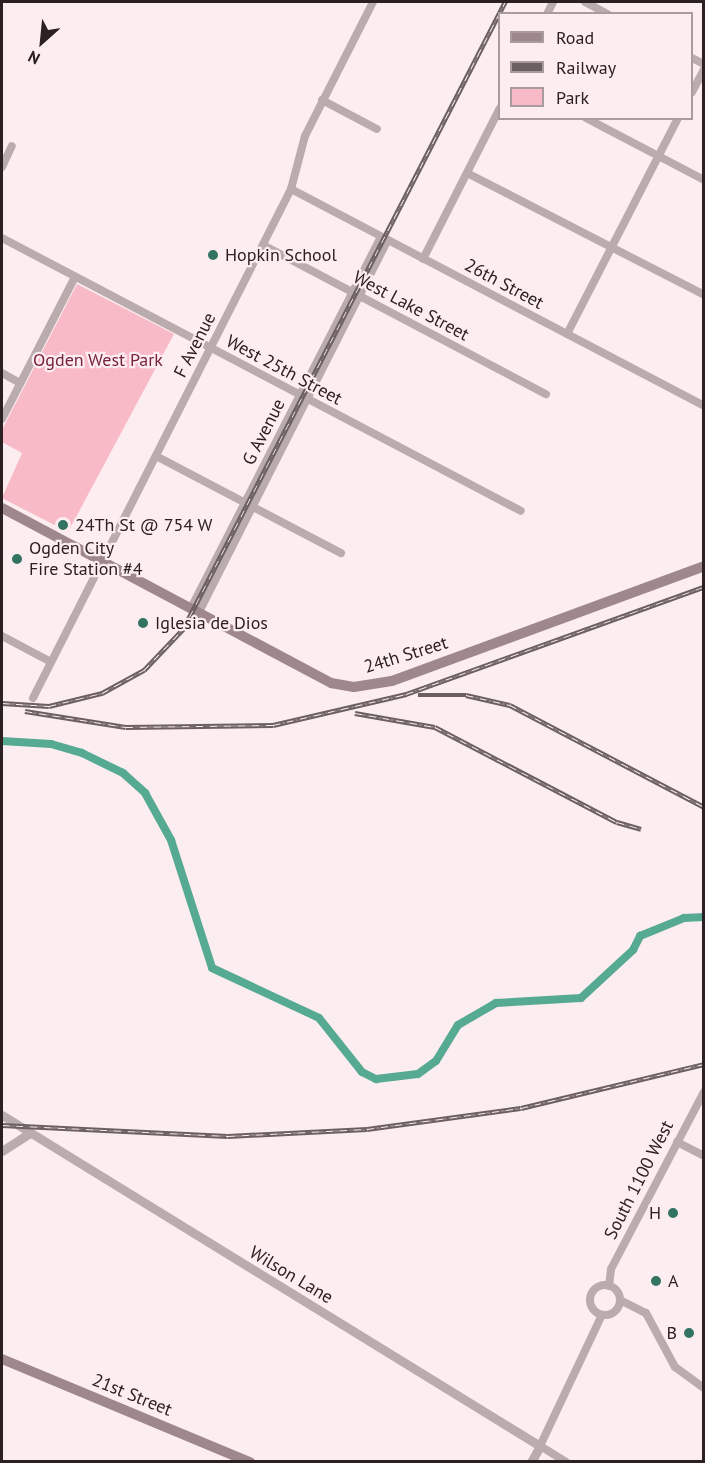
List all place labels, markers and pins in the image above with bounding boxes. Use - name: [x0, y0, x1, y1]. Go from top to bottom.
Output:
- place label: Hopkin School: [225, 244, 337, 266]
- marker: Hopkin School: [206, 248, 220, 262]
- place label: 24Th St @ 754 W: [75, 514, 213, 536]
- marker: 24Th St @ 754 W: [56, 518, 70, 532]
- place label: Ogden City Fire Station #4: [29, 538, 143, 580]
- marker: Ogden City Fire Station #4: [10, 552, 24, 566]
- place label: Iglesia de Dios: [155, 612, 268, 634]
- marker: Iglesia de Dios: [136, 616, 150, 630]
- place label: H: [649, 1202, 661, 1224]
- marker: H: [666, 1206, 680, 1220]
- place label: A: [668, 1270, 679, 1292]
- marker: A: [649, 1274, 663, 1288]
- place label: B: [666, 1322, 677, 1344]
- marker: B: [682, 1326, 696, 1340]

